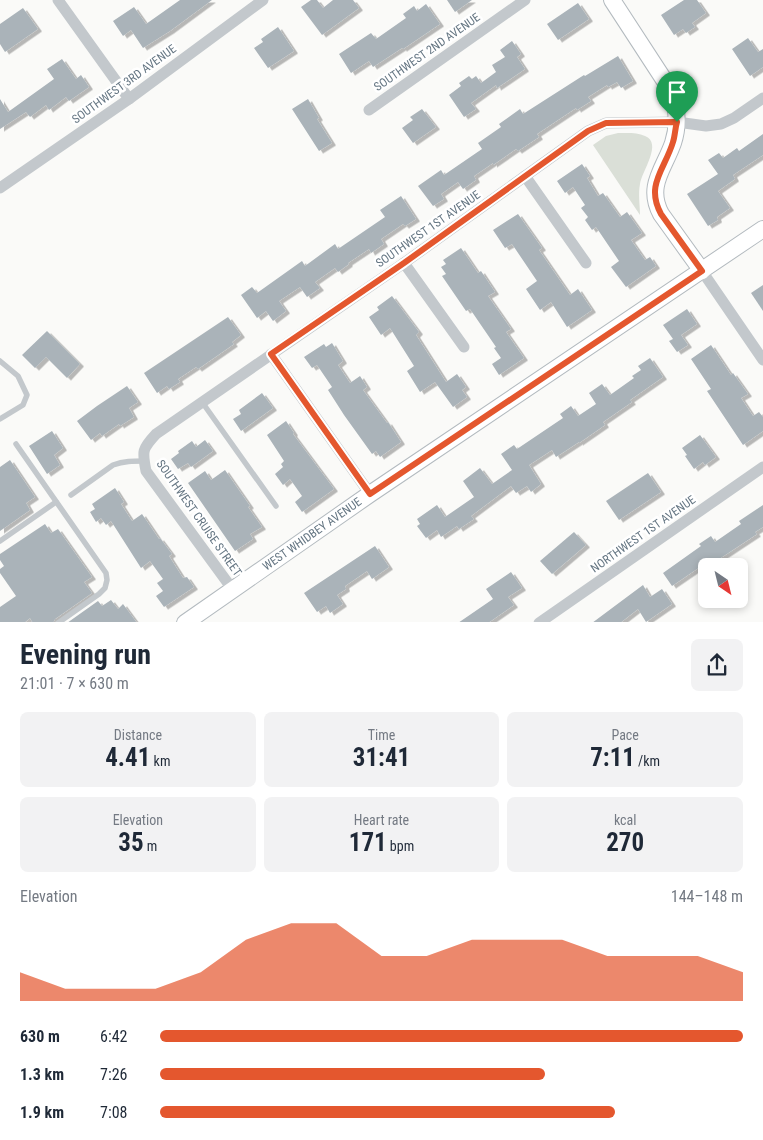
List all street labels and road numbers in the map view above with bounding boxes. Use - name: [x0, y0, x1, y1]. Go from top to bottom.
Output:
- street label: SOUTHWEST 2ND AVENUE: [371, 10, 483, 94]
- street label: SOUTHWEST 3RD AVENUE: [69, 42, 179, 126]
- street label: SOUTHWEST 1ST AVENUE: [373, 188, 483, 270]
- street label: SOUTHWEST CRUISE STREET: [153, 457, 245, 579]
- street label: NORTHWEST 1ST AVENUE: [588, 493, 698, 575]
- street label: WEST WHIDBEY AVENUE: [260, 495, 364, 573]

